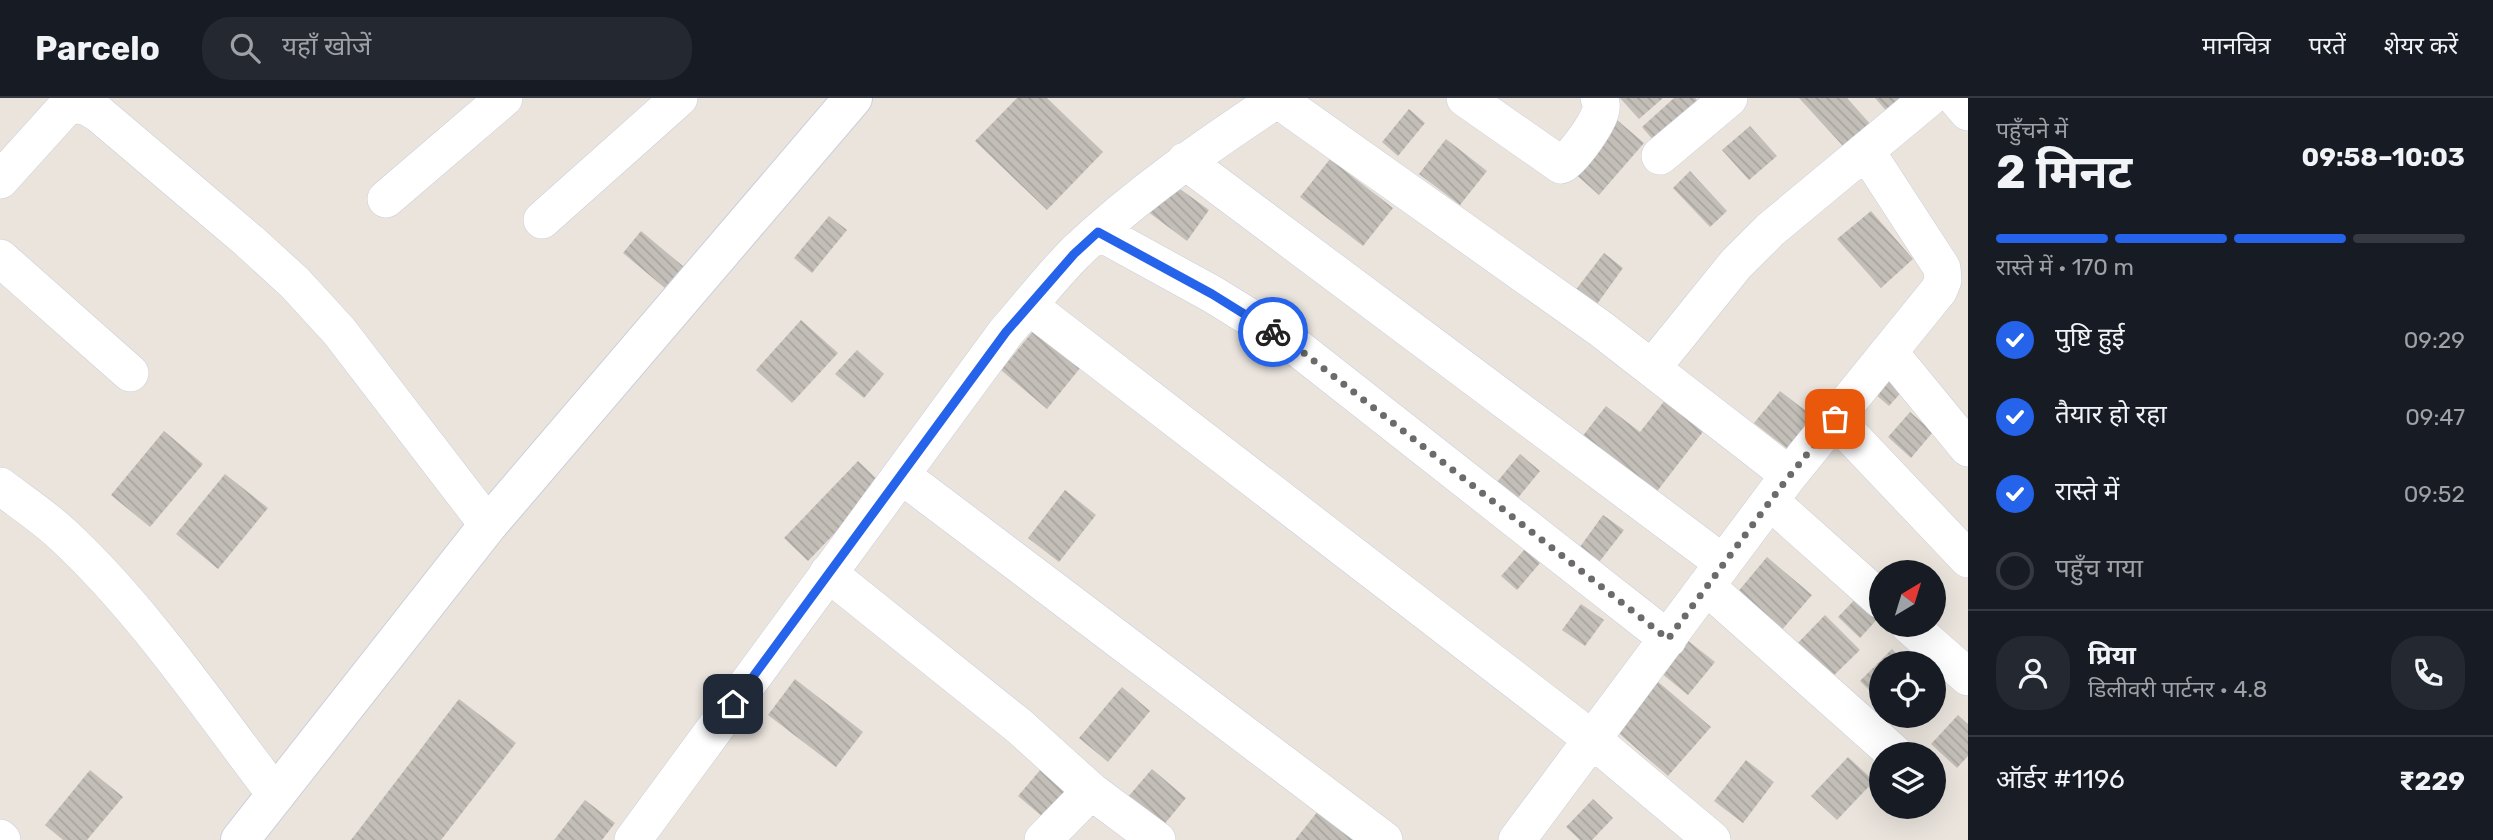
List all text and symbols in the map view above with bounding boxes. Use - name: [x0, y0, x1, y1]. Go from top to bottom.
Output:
- search box: [202, 17, 692, 80]
- text: Parcelo: [35, 29, 160, 68]
- icon: search: [226, 29, 264, 67]
- text: यहाँ खोजें: [282, 31, 371, 62]
- text: मानचित्र: [2202, 32, 2271, 60]
- text: परतें: [2309, 32, 2346, 60]
- text: शेयर करें: [2384, 32, 2458, 60]
- text: पहुँचने में: [1996, 116, 2068, 144]
- text: 09:58–10:03: [2302, 142, 2465, 173]
- text: 2 मिनट: [1996, 145, 2132, 200]
- text: रास्ते में · 170 m: [1996, 253, 2134, 281]
- courier: [1238, 297, 1308, 367]
- icon: bike: [1254, 313, 1292, 351]
- icon: check: [1996, 321, 2034, 359]
- text: पुष्टि हुई: [2055, 322, 2125, 353]
- text: 09:29: [2404, 326, 2465, 354]
- pin: [1805, 389, 1865, 449]
- icon: check: [1996, 398, 2034, 436]
- text: तैयार हो रहा: [2055, 399, 2167, 430]
- icon: bag: [1816, 400, 1854, 438]
- text: 09:47: [2405, 403, 2465, 431]
- icon: check: [1996, 475, 2034, 513]
- text: रास्ते में: [2055, 476, 2119, 507]
- text: 09:52: [2404, 480, 2465, 508]
- text: पहुँच गया: [2055, 553, 2143, 584]
- north arrow: [1869, 560, 1946, 637]
- map controls: [1869, 560, 1946, 819]
- button: person: [1996, 636, 2070, 710]
- button: phone: [2391, 636, 2465, 710]
- text: प्रिया: [2088, 640, 2136, 671]
- button: locate: [1869, 651, 1946, 728]
- pin: [703, 674, 763, 734]
- text: डिलीवरी पार्टनर · 4.8: [2088, 675, 2267, 703]
- icon: home: [714, 685, 752, 723]
- button: layers: [1869, 742, 1946, 819]
- text: ऑर्डर #1196: [1996, 764, 2125, 795]
- text: ₹229: [2399, 766, 2465, 797]

